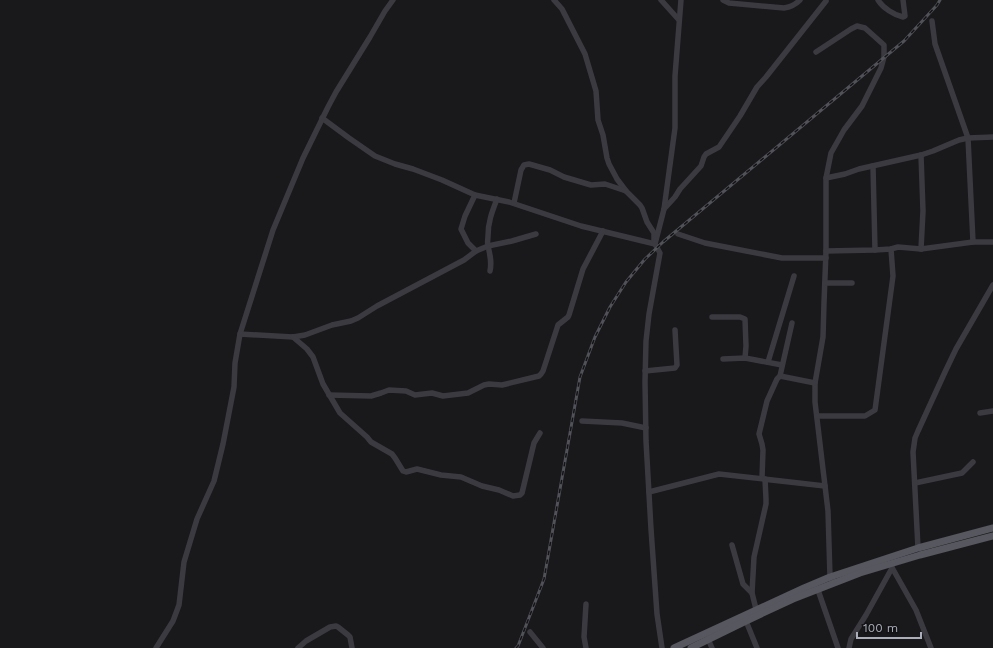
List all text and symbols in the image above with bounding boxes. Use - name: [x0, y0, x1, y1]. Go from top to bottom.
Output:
- scale bar: [857, 614, 921, 640]
- text: 100 m: [863, 621, 898, 635]

